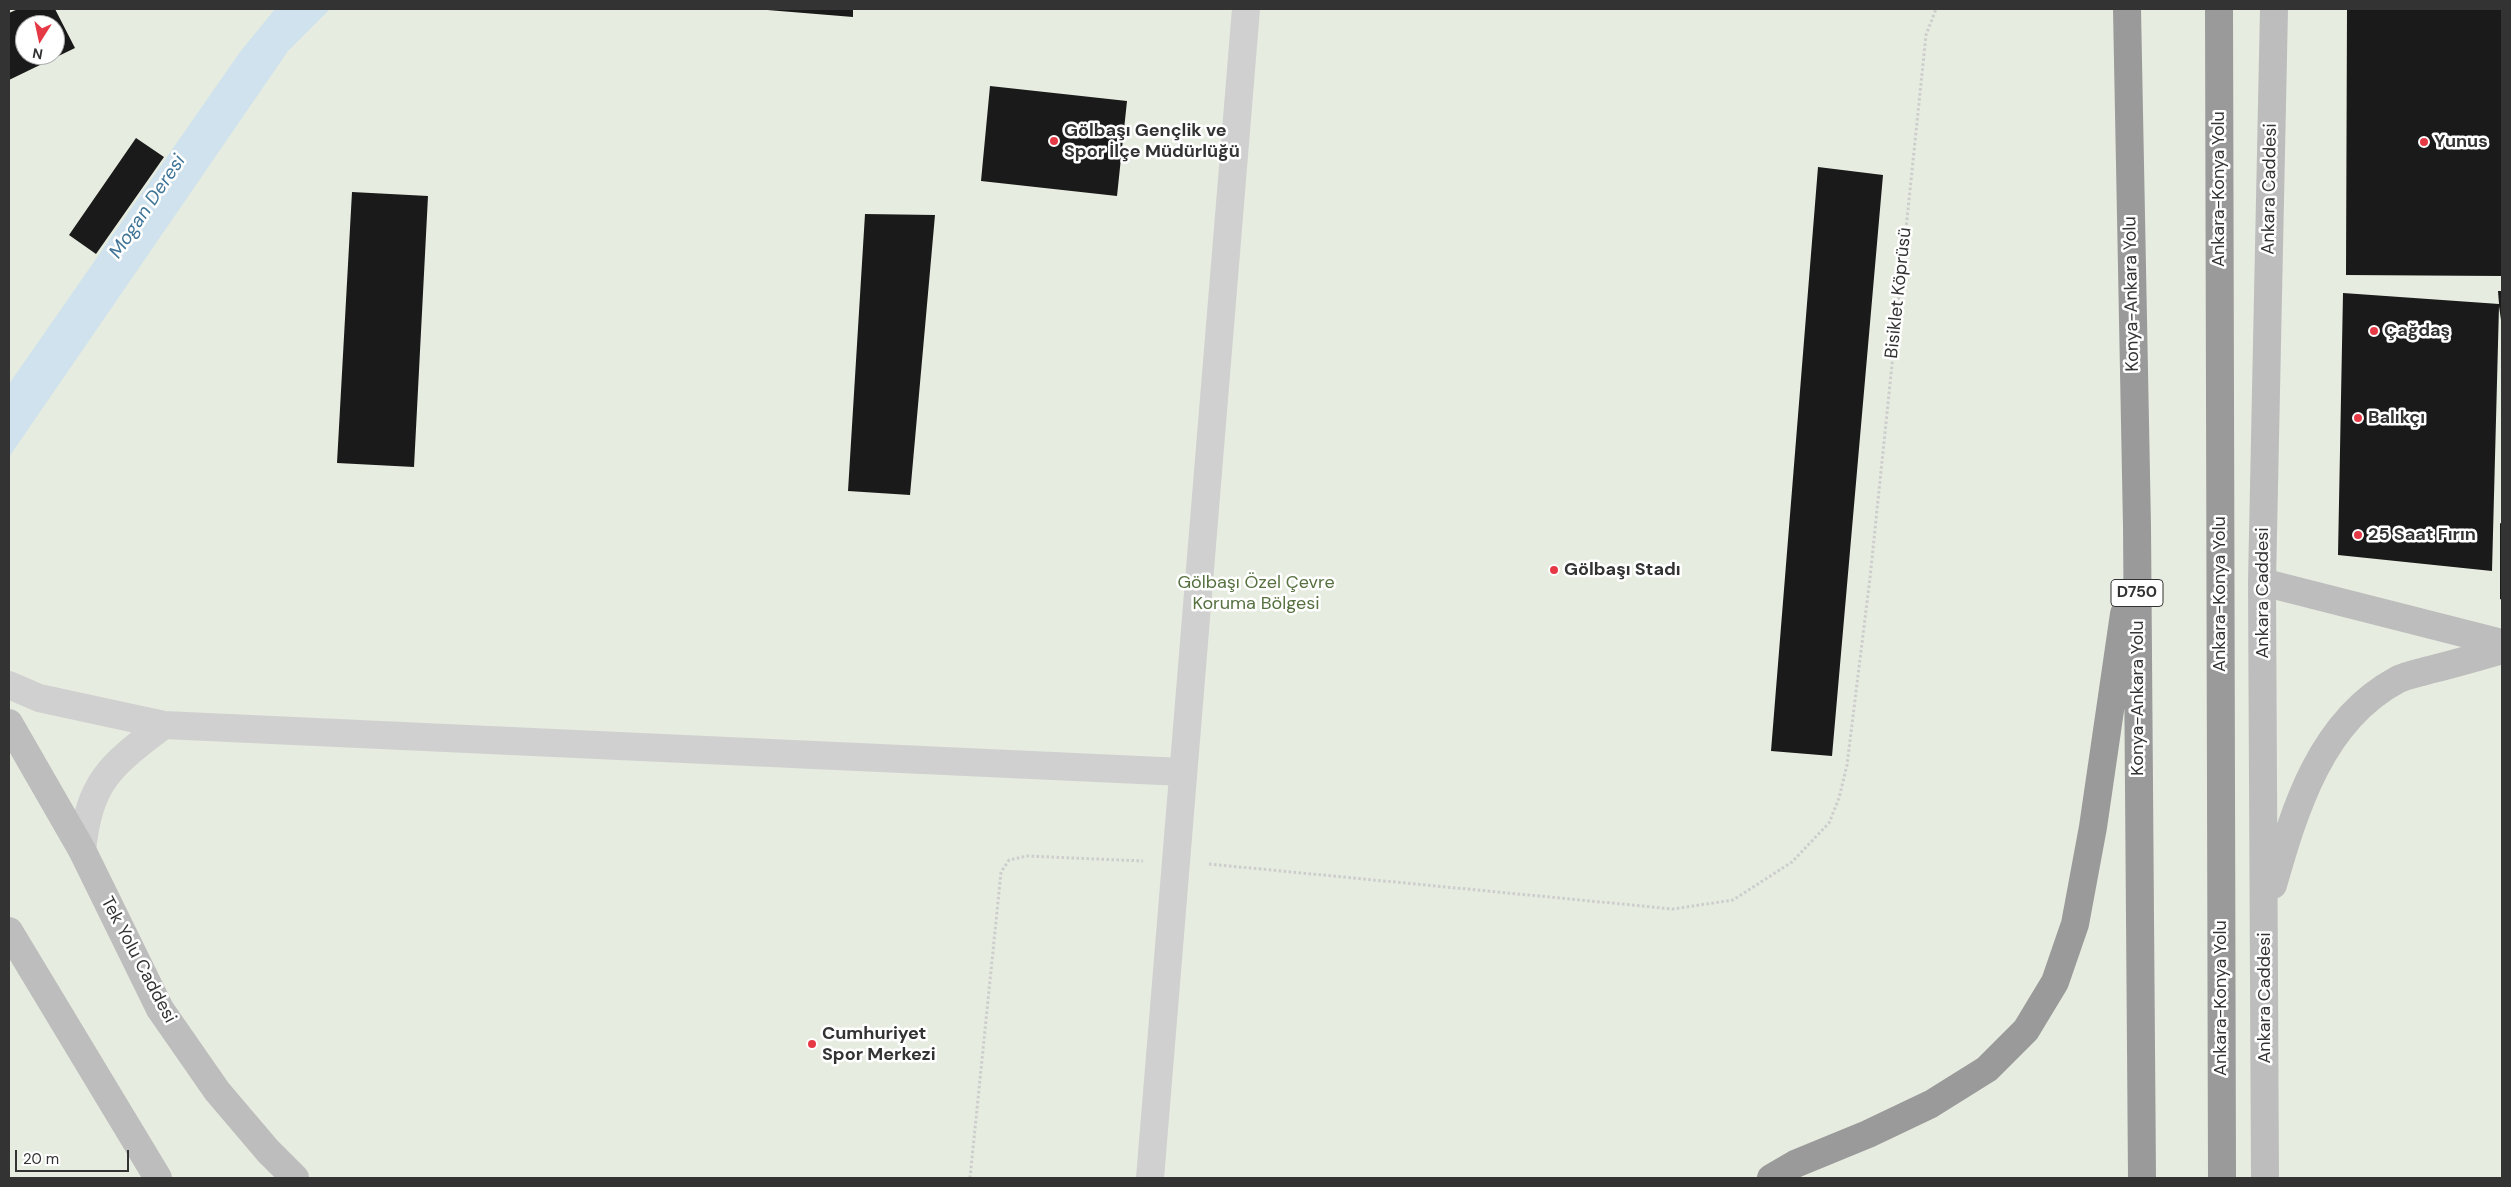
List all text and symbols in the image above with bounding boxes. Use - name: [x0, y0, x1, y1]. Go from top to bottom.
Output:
- north arrow: [15, 15, 65, 65]
- text: N: [31, 44, 44, 64]
- street label: Ankara-Konya Yolu: [2208, 111, 2230, 267]
- place label: Gölbaşı Gençlik ve Spor İlçe Müdürlüğü: [1064, 120, 1240, 162]
- street label: Ankara Caddesi: [2258, 123, 2282, 255]
- place label: Yunus: [2434, 131, 2488, 153]
- marker: Gölbaşı Gençlik ve Spor İlçe Müdürlüğü: [1048, 135, 1060, 147]
- marker: Yunus: [2418, 136, 2430, 148]
- water label: Mogan Deresi: [105, 151, 191, 263]
- street label: Konya-Ankara Yolu: [2120, 216, 2144, 372]
- street label: Bisiklet Köprüsü: [1881, 226, 1917, 360]
- place label: Çağdaş: [2384, 320, 2450, 342]
- marker: Çağdaş: [2368, 325, 2380, 337]
- place label: Balıkçı: [2368, 407, 2425, 429]
- marker: Balıkçı: [2352, 412, 2364, 424]
- street label: Ankara-Konya Yolu: [2209, 516, 2231, 672]
- place label: 25 Saat Fırın: [2368, 524, 2476, 546]
- street label: Ankara Caddesi: [2252, 527, 2274, 659]
- marker: 25 Saat Fırın: [2352, 529, 2364, 541]
- place label: Gölbaşı Stadı: [1564, 559, 1681, 581]
- marker: Gölbaşı Stadı: [1548, 564, 1560, 576]
- park label: Gölbaşı Özel Çevre Koruma Bölgesi: [1177, 572, 1335, 614]
- road number: D750: [2111, 580, 2163, 606]
- street label: Konya-Ankara Yolu: [2127, 620, 2149, 776]
- street label: Tek Yolu Caddesi: [96, 893, 180, 1027]
- street label: Ankara-Konya Yolu: [2210, 920, 2232, 1076]
- street label: Ankara Caddesi: [2254, 932, 2276, 1064]
- place label: Cumhuriyet Spor Merkezi: [822, 1023, 936, 1066]
- marker: Cumhuriyet Spor Merkezi: [806, 1038, 818, 1050]
- scale bar: [18, 1140, 131, 1172]
- text: 20 m: [23, 1149, 59, 1169]

